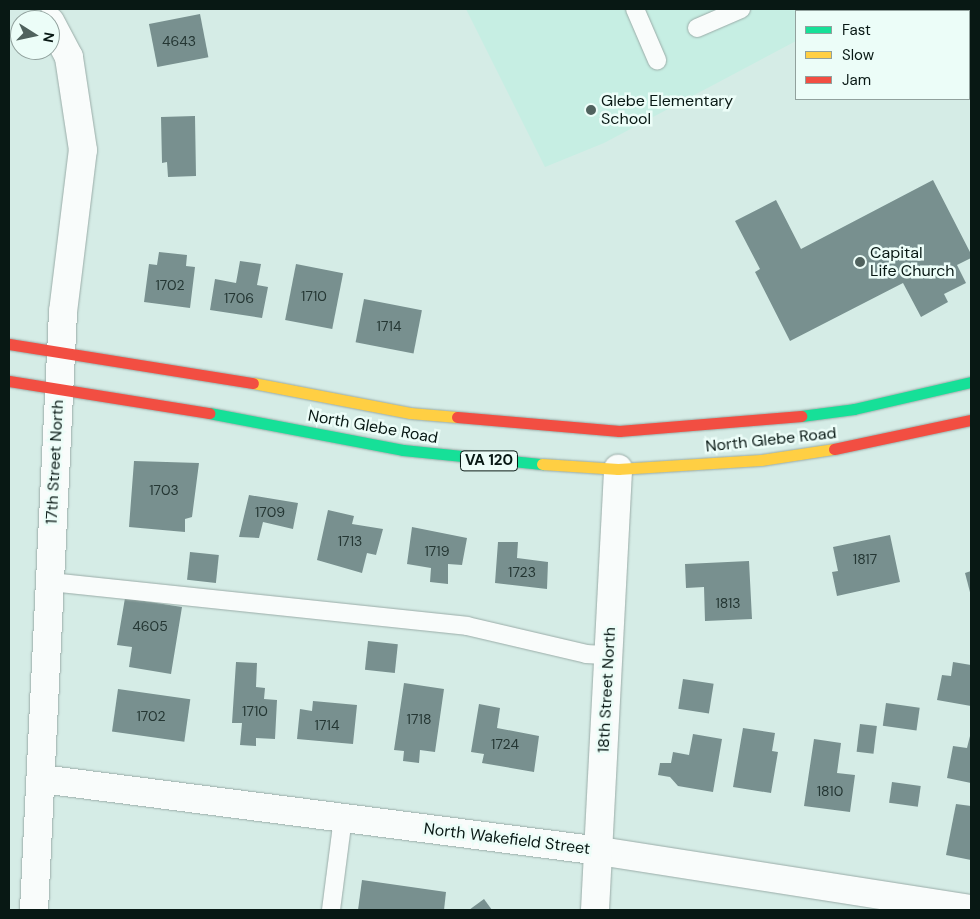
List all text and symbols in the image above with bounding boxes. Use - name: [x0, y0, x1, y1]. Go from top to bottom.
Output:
- north arrow: [10, 10, 60, 60]
- legend: [795, 10, 970, 100]
- text: Fast: [842, 20, 871, 40]
- text: N: [39, 31, 59, 44]
- house number: 4643: [162, 33, 196, 49]
- text: Slow: [842, 45, 874, 65]
- text: Jam: [842, 70, 871, 90]
- place label: Glebe Elementary School: [601, 91, 733, 129]
- marker: Glebe Elementary School: [585, 104, 597, 116]
- place label: Capital Life Church: [870, 243, 955, 281]
- marker: Capital Life Church: [854, 256, 866, 268]
- house number: 1702: [155, 277, 185, 293]
- house number: 1710: [301, 288, 327, 304]
- house number: 1706: [224, 290, 254, 306]
- house number: 1714: [377, 318, 401, 334]
- street label: 17th Street North: [42, 399, 68, 525]
- street label: North Glebe Road: [307, 406, 439, 448]
- street label: North Glebe Road: [705, 424, 837, 456]
- road number: VA 120: [459, 448, 519, 474]
- house number: 1703: [149, 482, 179, 498]
- house number: 1709: [255, 504, 285, 520]
- house number: 1713: [338, 533, 362, 549]
- house number: 1719: [424, 543, 450, 559]
- house number: 1817: [853, 551, 877, 567]
- house number: 1723: [508, 564, 536, 580]
- house number: 1813: [715, 595, 741, 611]
- house number: 4605: [132, 618, 168, 634]
- street label: 18th Street North: [594, 627, 620, 753]
- house number: 1710: [242, 703, 268, 719]
- house number: 1702: [136, 708, 166, 724]
- house number: 1718: [407, 711, 431, 727]
- house number: 1714: [315, 717, 339, 733]
- house number: 1724: [491, 736, 519, 752]
- house number: 1810: [817, 783, 843, 799]
- street label: North Wakefield Street: [423, 819, 591, 859]

